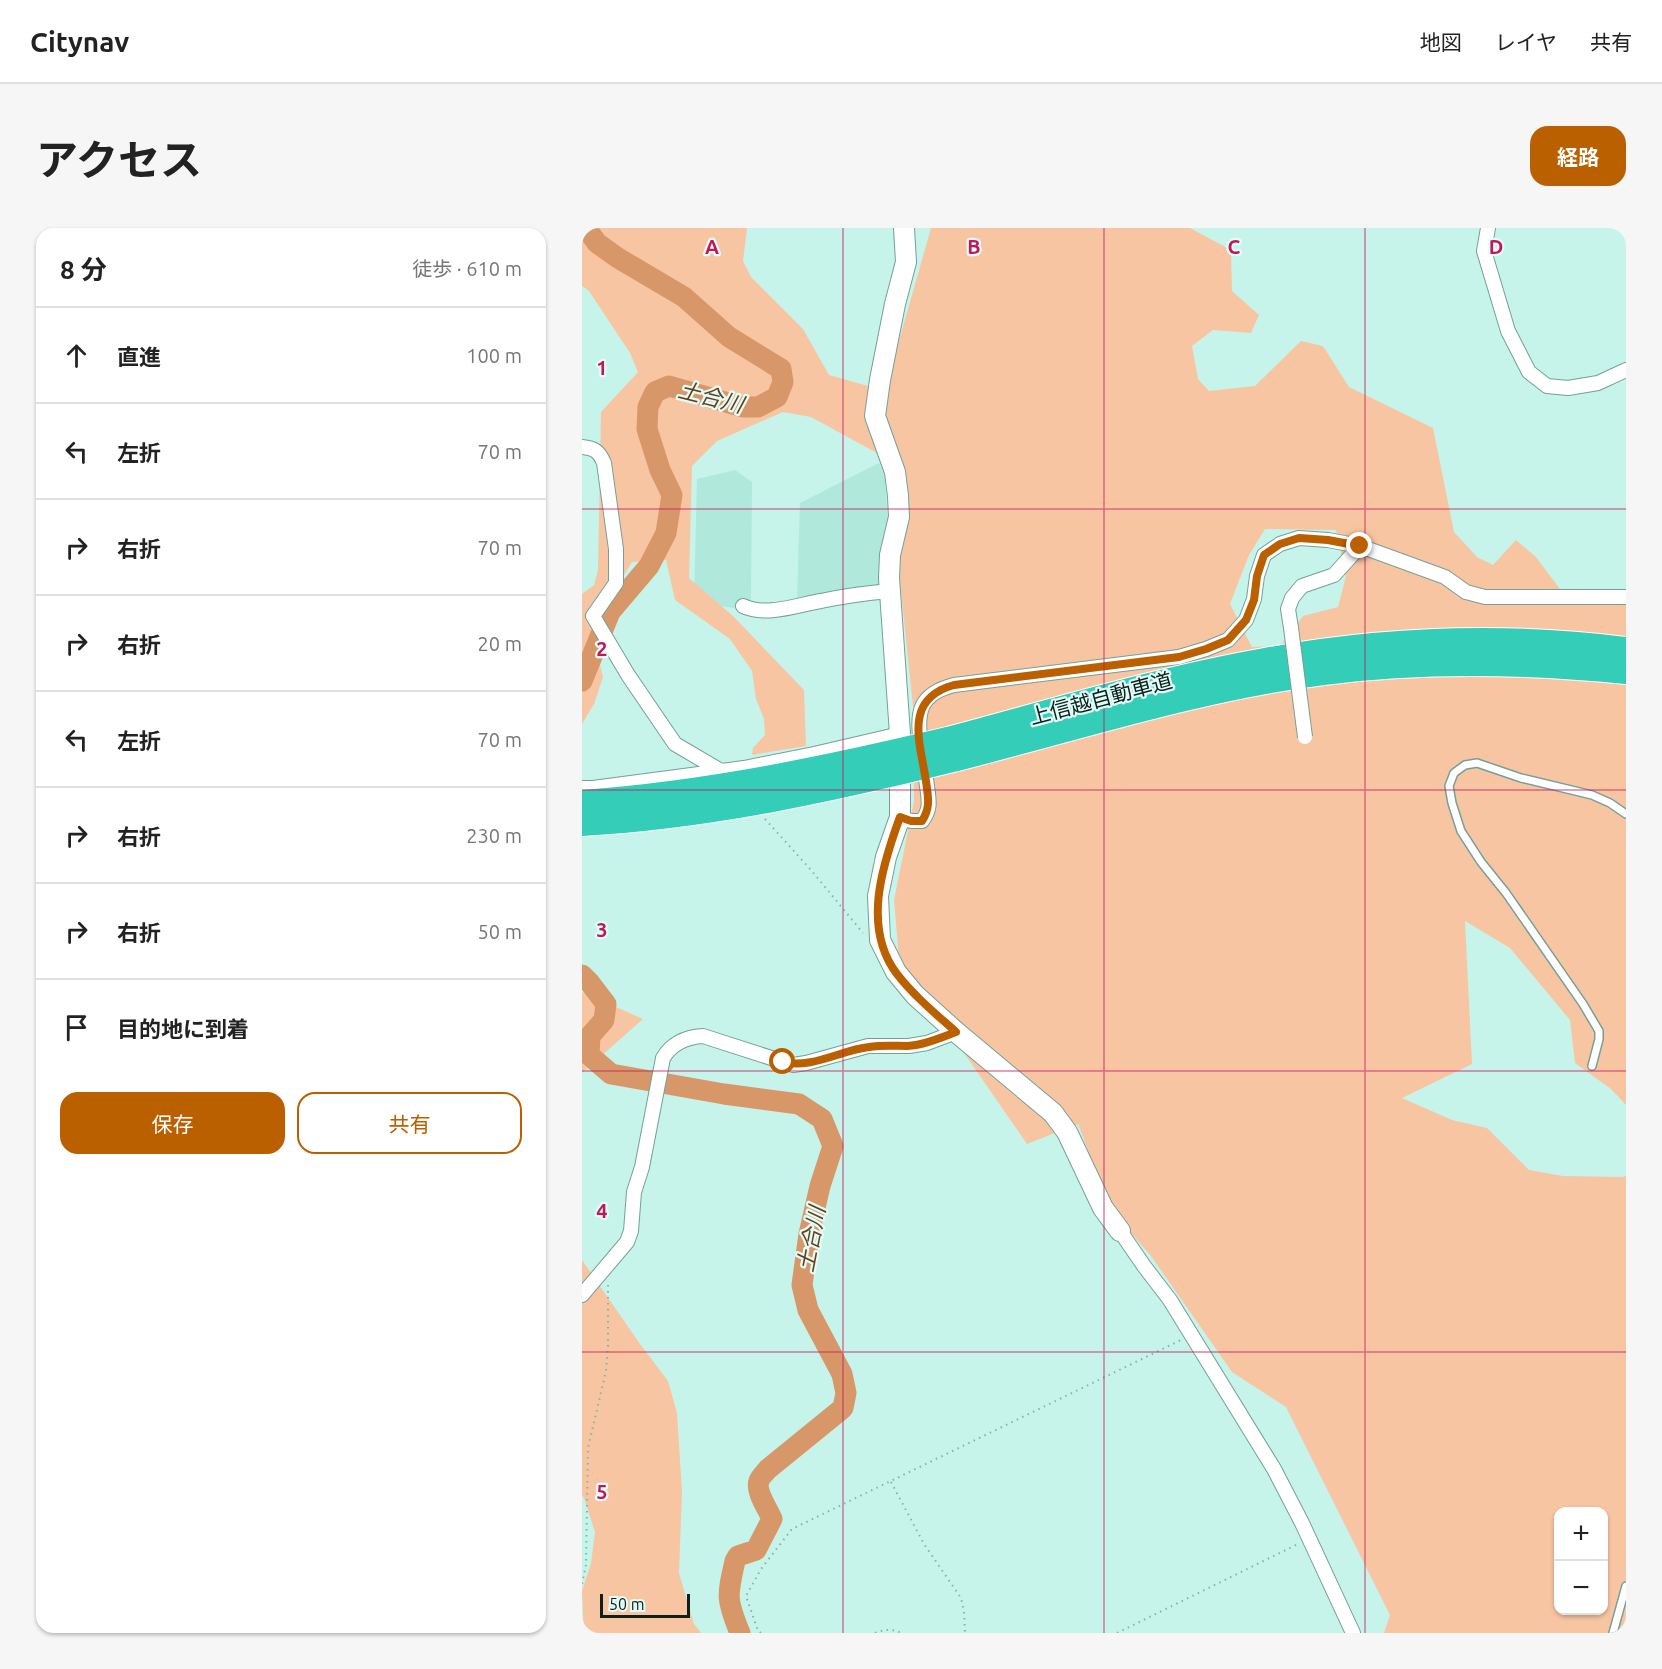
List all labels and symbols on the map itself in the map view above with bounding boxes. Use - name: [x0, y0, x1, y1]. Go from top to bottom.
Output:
- text: A: [705, 235, 719, 258]
- text: B: [967, 235, 981, 258]
- text: C: [1228, 235, 1241, 258]
- text: D: [1489, 235, 1503, 258]
- text: 1: [596, 356, 608, 379]
- water label: 土合川: [676, 376, 748, 417]
- route end: [1346, 532, 1372, 558]
- text: 2: [596, 637, 608, 660]
- street label: 上信越自動車道: [1027, 667, 1175, 729]
- text: 3: [596, 918, 608, 941]
- route start: [769, 1048, 795, 1074]
- text: 4: [596, 1199, 608, 1222]
- water label: 土合川: [792, 1202, 829, 1274]
- text: 5: [596, 1480, 608, 1503]
- scale bar: [600, 1591, 690, 1618]

